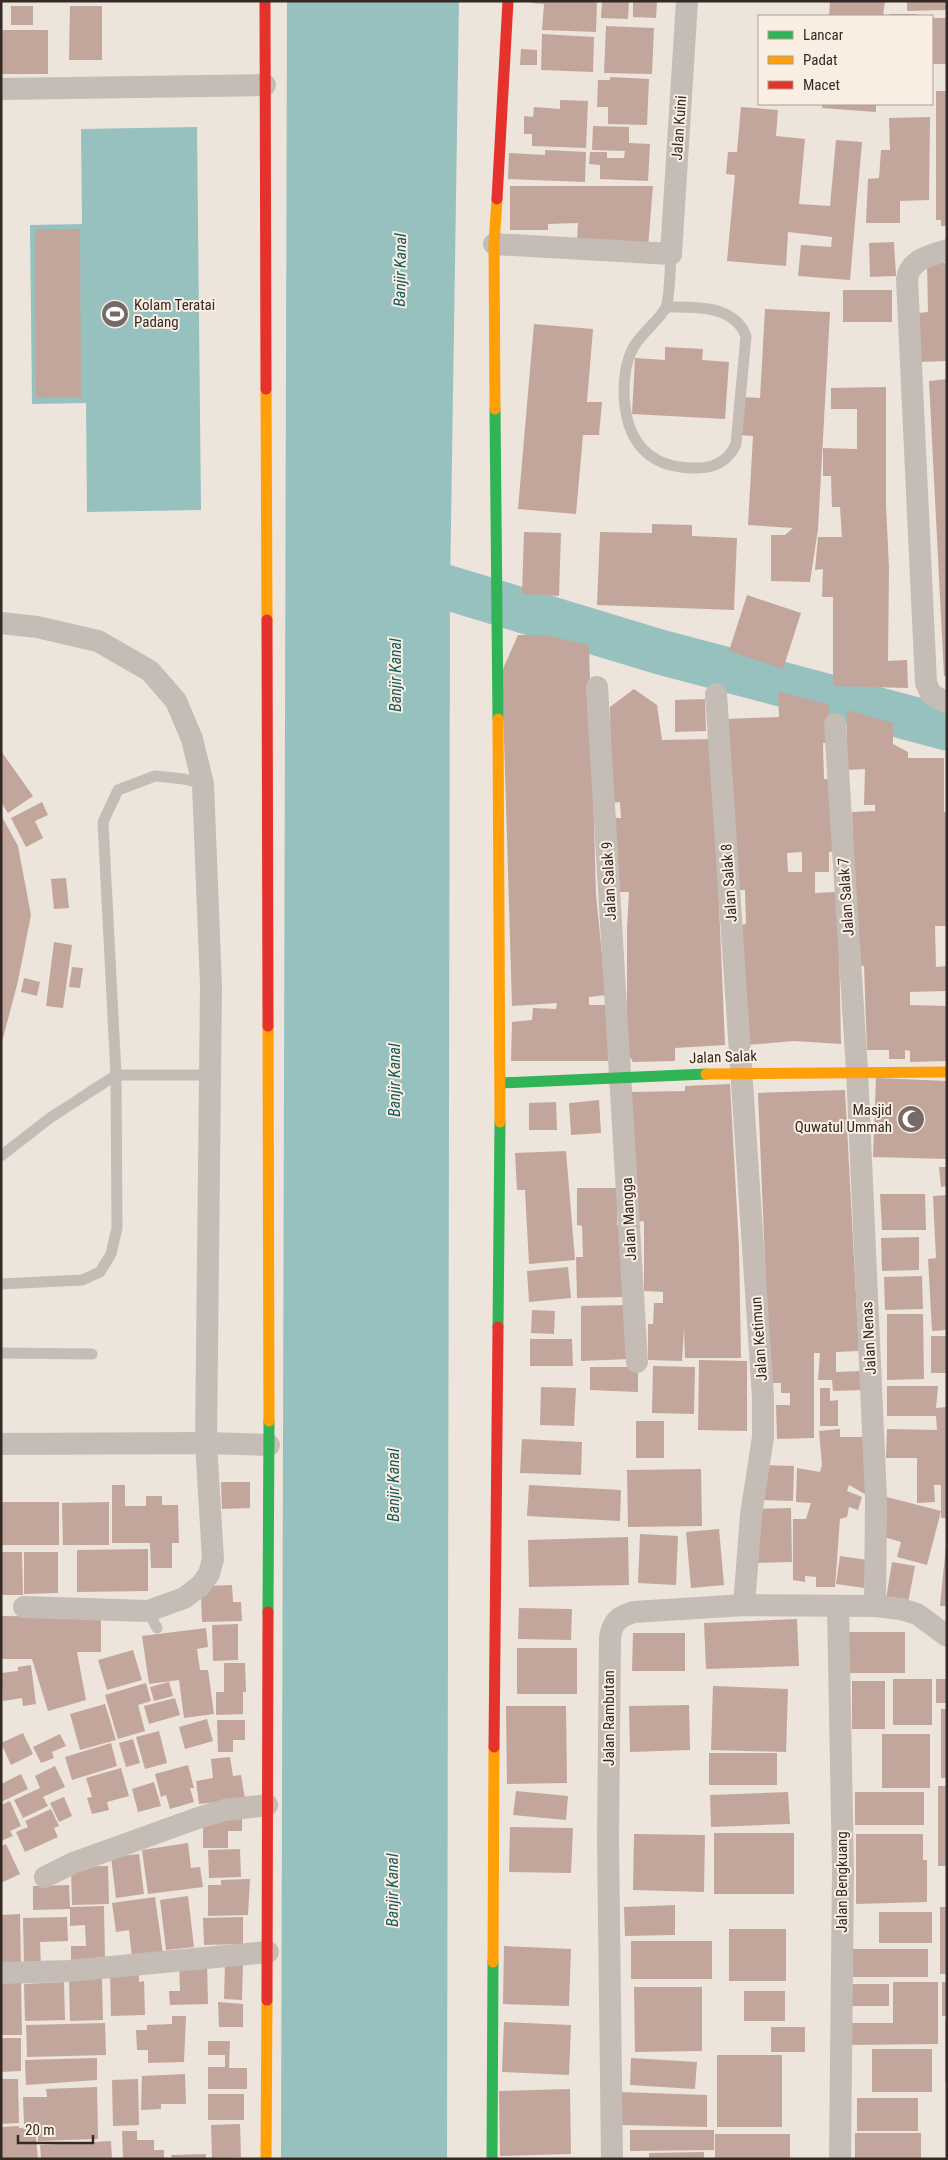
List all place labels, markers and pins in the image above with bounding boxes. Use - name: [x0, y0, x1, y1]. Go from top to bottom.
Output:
- place label: Kolam Teratai Padang: [134, 296, 215, 331]
- sports icon: Kolam Teratai Padang: [100, 299, 130, 329]
- place label: Masjid Quwatul Ummah: [795, 1101, 892, 1136]
- mosque icon: Masjid Quwatul Ummah: [896, 1104, 926, 1134]

